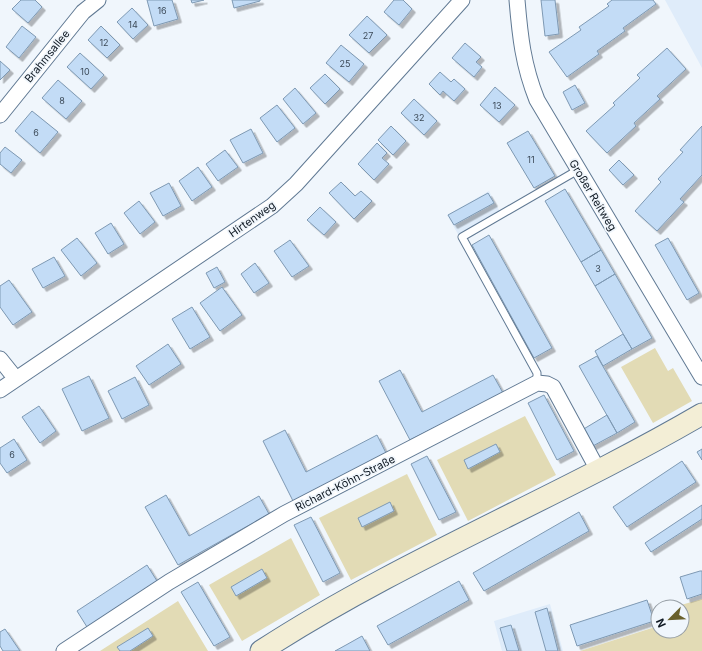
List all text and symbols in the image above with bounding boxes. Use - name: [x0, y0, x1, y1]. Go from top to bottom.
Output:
- house number: 16: [157, 5, 167, 16]
- house number: 14: [128, 19, 138, 30]
- street label: Brahmsallee: [21, 27, 73, 85]
- house number: 27: [363, 30, 373, 41]
- house number: 12: [99, 37, 109, 48]
- house number: 25: [340, 58, 350, 69]
- house number: 10: [80, 66, 90, 77]
- house number: 8: [59, 95, 65, 106]
- house number: 13: [492, 100, 502, 111]
- house number: 32: [413, 112, 425, 123]
- house number: 6: [33, 127, 39, 138]
- house number: 11: [527, 154, 535, 165]
- street label: Großer Reitweg: [566, 157, 620, 233]
- street label: Hirtenweg: [226, 198, 278, 240]
- house number: 3: [595, 263, 601, 274]
- house number: 6: [9, 449, 15, 460]
- street label: Richard-Köhn-Straße: [293, 452, 397, 514]
- north arrow: [650, 599, 690, 639]
- text: N: [653, 616, 669, 630]

